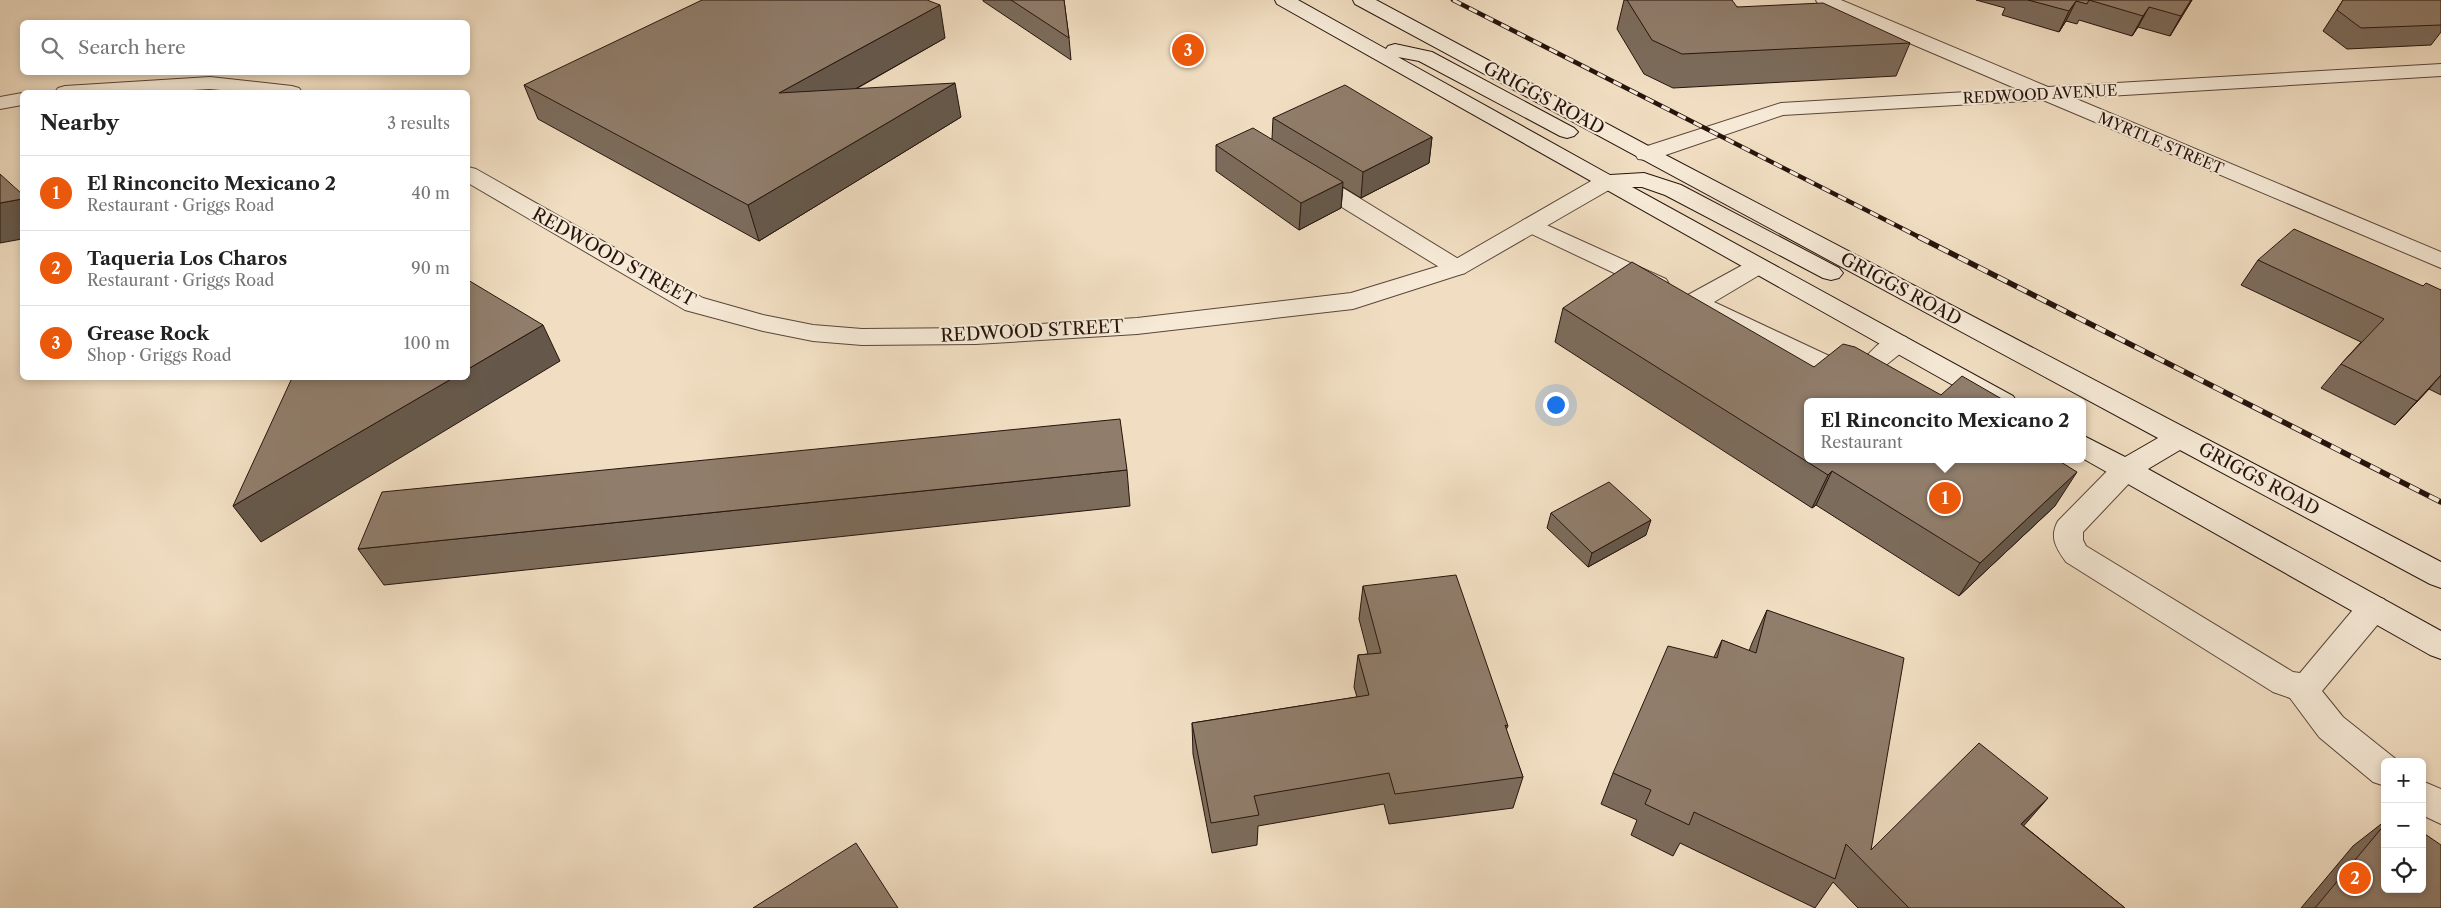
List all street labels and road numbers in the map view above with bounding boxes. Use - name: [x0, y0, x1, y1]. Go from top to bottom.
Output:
- street label: GRIGGS ROAD: [1480, 57, 1608, 139]
- street label: REDWOOD AVENUE: [1962, 80, 2118, 108]
- street label: MYRTLE STREET: [2095, 108, 2228, 178]
- street label: REDWOOD STREET: [528, 203, 700, 311]
- street label: GRIGGS ROAD: [1837, 248, 1965, 330]
- street label: REDWOOD STREET: [940, 315, 1125, 347]
- street label: GRIGGS ROAD: [2195, 438, 2323, 520]

